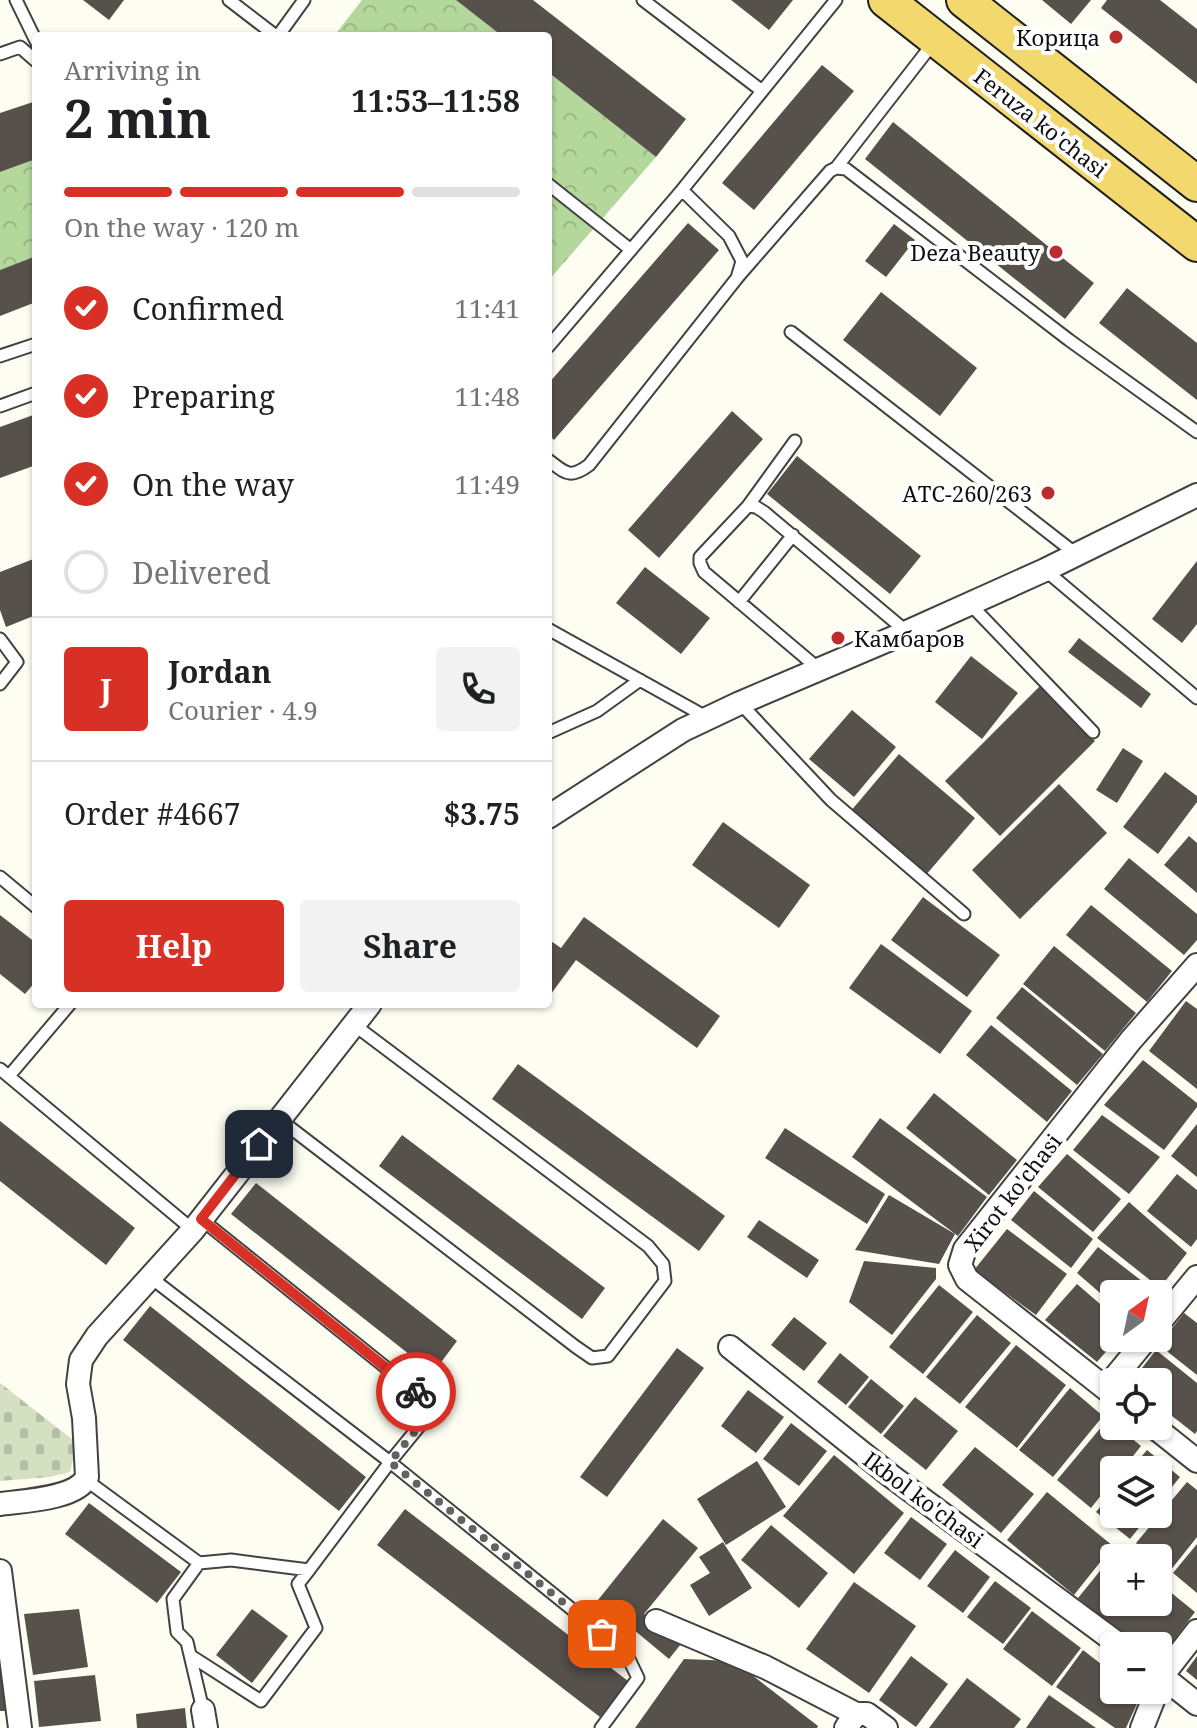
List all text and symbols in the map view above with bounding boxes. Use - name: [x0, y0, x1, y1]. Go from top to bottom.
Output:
- place label: Корица: [1016, 22, 1100, 52]
- marker: Корица: [1107, 28, 1125, 46]
- text: Arriving in: [64, 52, 201, 88]
- street label: Feruza ko'chasi: [968, 61, 1114, 183]
- text: 11:53–11:58: [351, 80, 520, 121]
- text: 2 min: [64, 82, 211, 153]
- text: On the way · 120 m: [64, 209, 299, 245]
- place label: Deza Beauty: [910, 237, 1041, 267]
- marker: Deza Beauty: [1047, 243, 1065, 261]
- icon: check: [64, 286, 108, 330]
- text: Confirmed: [132, 288, 284, 329]
- text: 11:41: [454, 290, 520, 326]
- icon: check: [64, 374, 108, 418]
- text: Preparing: [132, 376, 275, 417]
- text: 11:48: [454, 378, 520, 414]
- icon: check: [64, 462, 108, 506]
- text: On the way: [132, 464, 294, 505]
- text: 11:49: [454, 466, 520, 502]
- place label: АТС-260/263: [902, 478, 1032, 508]
- marker: АТС-260/263: [1039, 484, 1057, 502]
- text: Delivered: [132, 552, 271, 593]
- place label: Камбаров: [854, 623, 964, 653]
- marker: Камбаров: [829, 629, 847, 647]
- button: phone: [436, 647, 520, 731]
- text: Jordan: [168, 651, 271, 692]
- text: J: [100, 669, 112, 710]
- text: Courier · 4.9: [168, 692, 318, 728]
- text: Order #4667: [64, 793, 241, 834]
- text: $3.75: [443, 793, 520, 834]
- button: Help: [64, 900, 284, 992]
- button: Share: [300, 900, 520, 992]
- pin: [225, 1110, 293, 1178]
- icon: home: [237, 1122, 281, 1166]
- street label: Xirot ko'chasi: [957, 1127, 1067, 1257]
- north arrow: [1100, 1280, 1172, 1352]
- map controls: [1100, 1280, 1172, 1704]
- courier: [376, 1352, 456, 1432]
- button: locate: [1100, 1368, 1172, 1440]
- icon: bike: [394, 1370, 438, 1414]
- street label: Ikbol ko'chasi: [858, 1444, 990, 1554]
- button: layers: [1100, 1456, 1172, 1528]
- button: +: [1100, 1544, 1172, 1616]
- pin: [568, 1600, 636, 1668]
- icon: bag: [580, 1612, 624, 1656]
- button: −: [1100, 1632, 1172, 1704]

